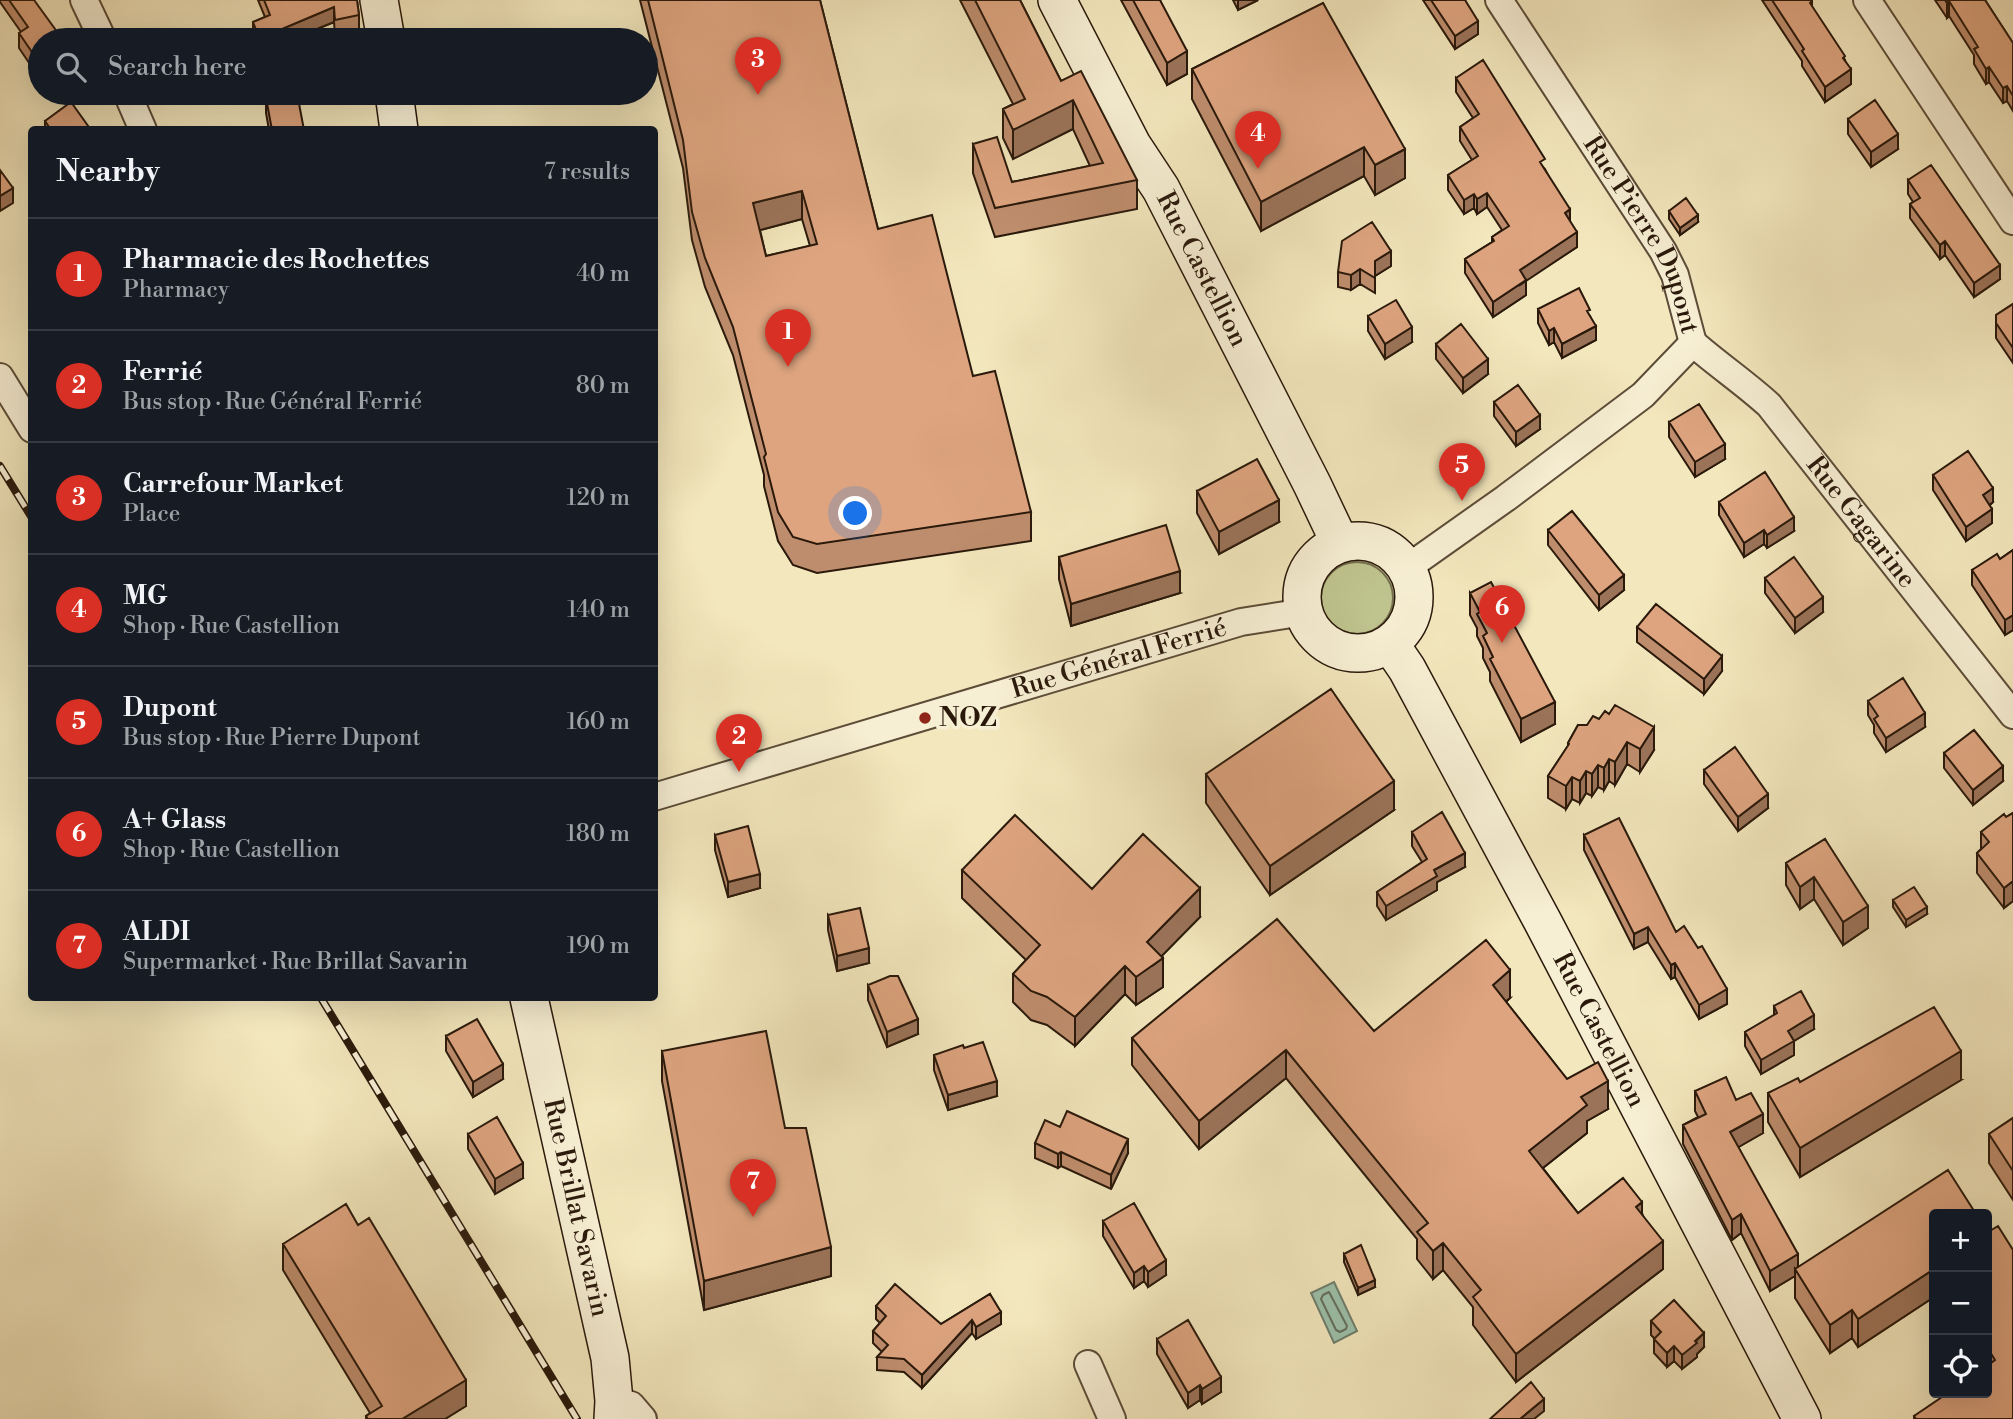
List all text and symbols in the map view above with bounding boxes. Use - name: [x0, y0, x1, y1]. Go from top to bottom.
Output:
- search box: [28, 28, 658, 105]
- pin: 3: [735, 37, 781, 95]
- icon: search: [52, 48, 90, 86]
- text: Search here: [108, 51, 247, 83]
- pin: 4: [1235, 111, 1281, 169]
- street label: Rue Pierre Dupont: [1576, 130, 1706, 337]
- text: Nearby: [56, 153, 160, 191]
- text: 7 results: [544, 158, 630, 186]
- street label: Rue Castellion: [1149, 186, 1255, 352]
- text: Pharmacie des Rochettes: [123, 244, 429, 276]
- text: 1: [73, 260, 85, 288]
- text: 40 m: [576, 260, 630, 288]
- text: Pharmacy: [123, 276, 229, 304]
- pin: 1: [765, 309, 811, 367]
- text: Ferrié: [123, 356, 202, 388]
- text: 2: [72, 372, 86, 400]
- text: 80 m: [576, 372, 630, 400]
- text: Bus stop · Rue Général Ferrié: [123, 388, 422, 416]
- pin: 5: [1439, 443, 1485, 501]
- street label: Rue Gagarine: [1799, 450, 1923, 594]
- text: Carrefour Market: [123, 468, 343, 500]
- text: 3: [72, 484, 86, 512]
- text: 120 m: [566, 484, 630, 512]
- your location: [838, 496, 872, 530]
- text: Place: [123, 500, 180, 528]
- text: MG: [123, 580, 168, 612]
- pin: 6: [1479, 585, 1525, 643]
- text: 4: [71, 596, 87, 624]
- text: 140 m: [567, 596, 630, 624]
- street label: Rue Général Ferrié: [1007, 611, 1230, 706]
- text: Shop · Rue Castellion: [123, 612, 340, 640]
- text: Dupont: [123, 692, 217, 724]
- place label: NOZ: [939, 702, 997, 734]
- text: 5: [72, 708, 86, 736]
- text: 160 m: [567, 708, 630, 736]
- marker: NOZ: [917, 710, 933, 726]
- pin: 2: [716, 714, 762, 772]
- text: Bus stop · Rue Pierre Dupont: [123, 724, 421, 752]
- text: A+ Glass: [123, 804, 226, 836]
- text: 6: [72, 820, 86, 848]
- text: 180 m: [566, 820, 630, 848]
- text: Shop · Rue Castellion: [123, 836, 340, 864]
- text: ALDI: [123, 916, 190, 948]
- text: 7: [72, 932, 86, 960]
- text: 190 m: [567, 932, 630, 960]
- street label: Rue Castellion: [1546, 947, 1653, 1113]
- text: Supermarket · Rue Brillat Savarin: [123, 948, 468, 976]
- street label: Rue Brillat Savarin: [536, 1096, 616, 1320]
- pin: 7: [730, 1159, 776, 1217]
- map controls: [1929, 1209, 1992, 1398]
- button: +: [1929, 1209, 1992, 1272]
- button: −: [1929, 1272, 1992, 1335]
- button: locate: [1929, 1335, 1992, 1398]

